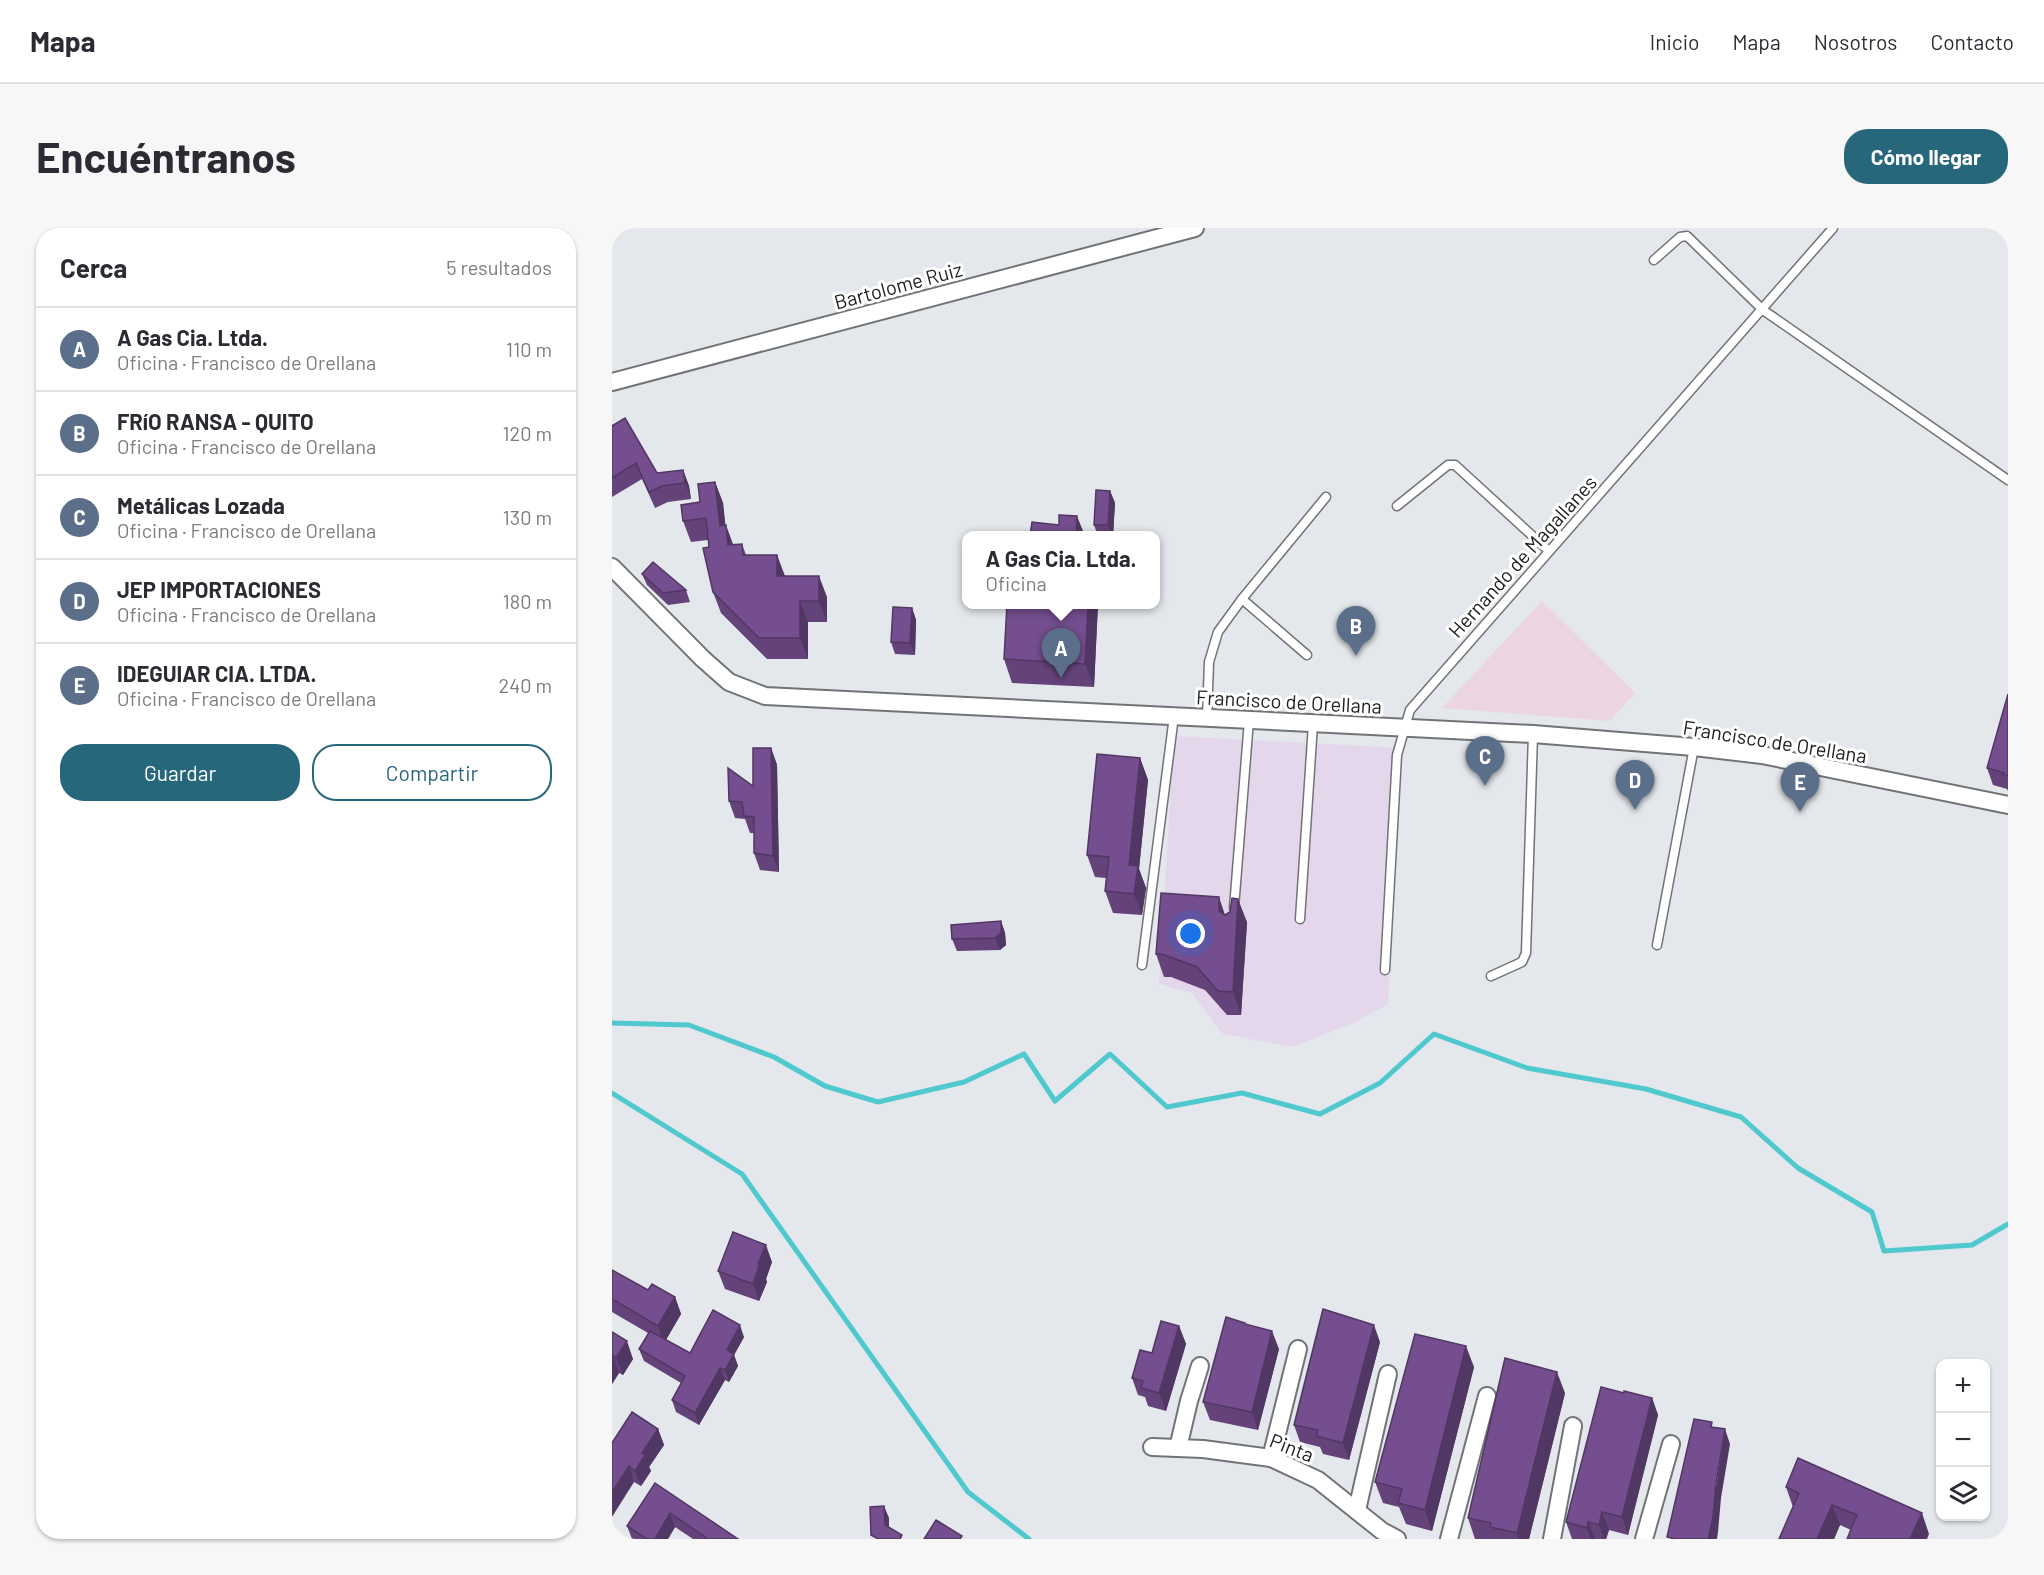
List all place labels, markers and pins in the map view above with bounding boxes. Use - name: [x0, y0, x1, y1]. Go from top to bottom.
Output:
- pin: B: [1336, 606, 1376, 656]
- pin: A: [1042, 628, 1080, 678]
- pin: C: [1466, 736, 1504, 786]
- pin: D: [1616, 760, 1654, 810]
- pin: E: [1780, 762, 1820, 812]

